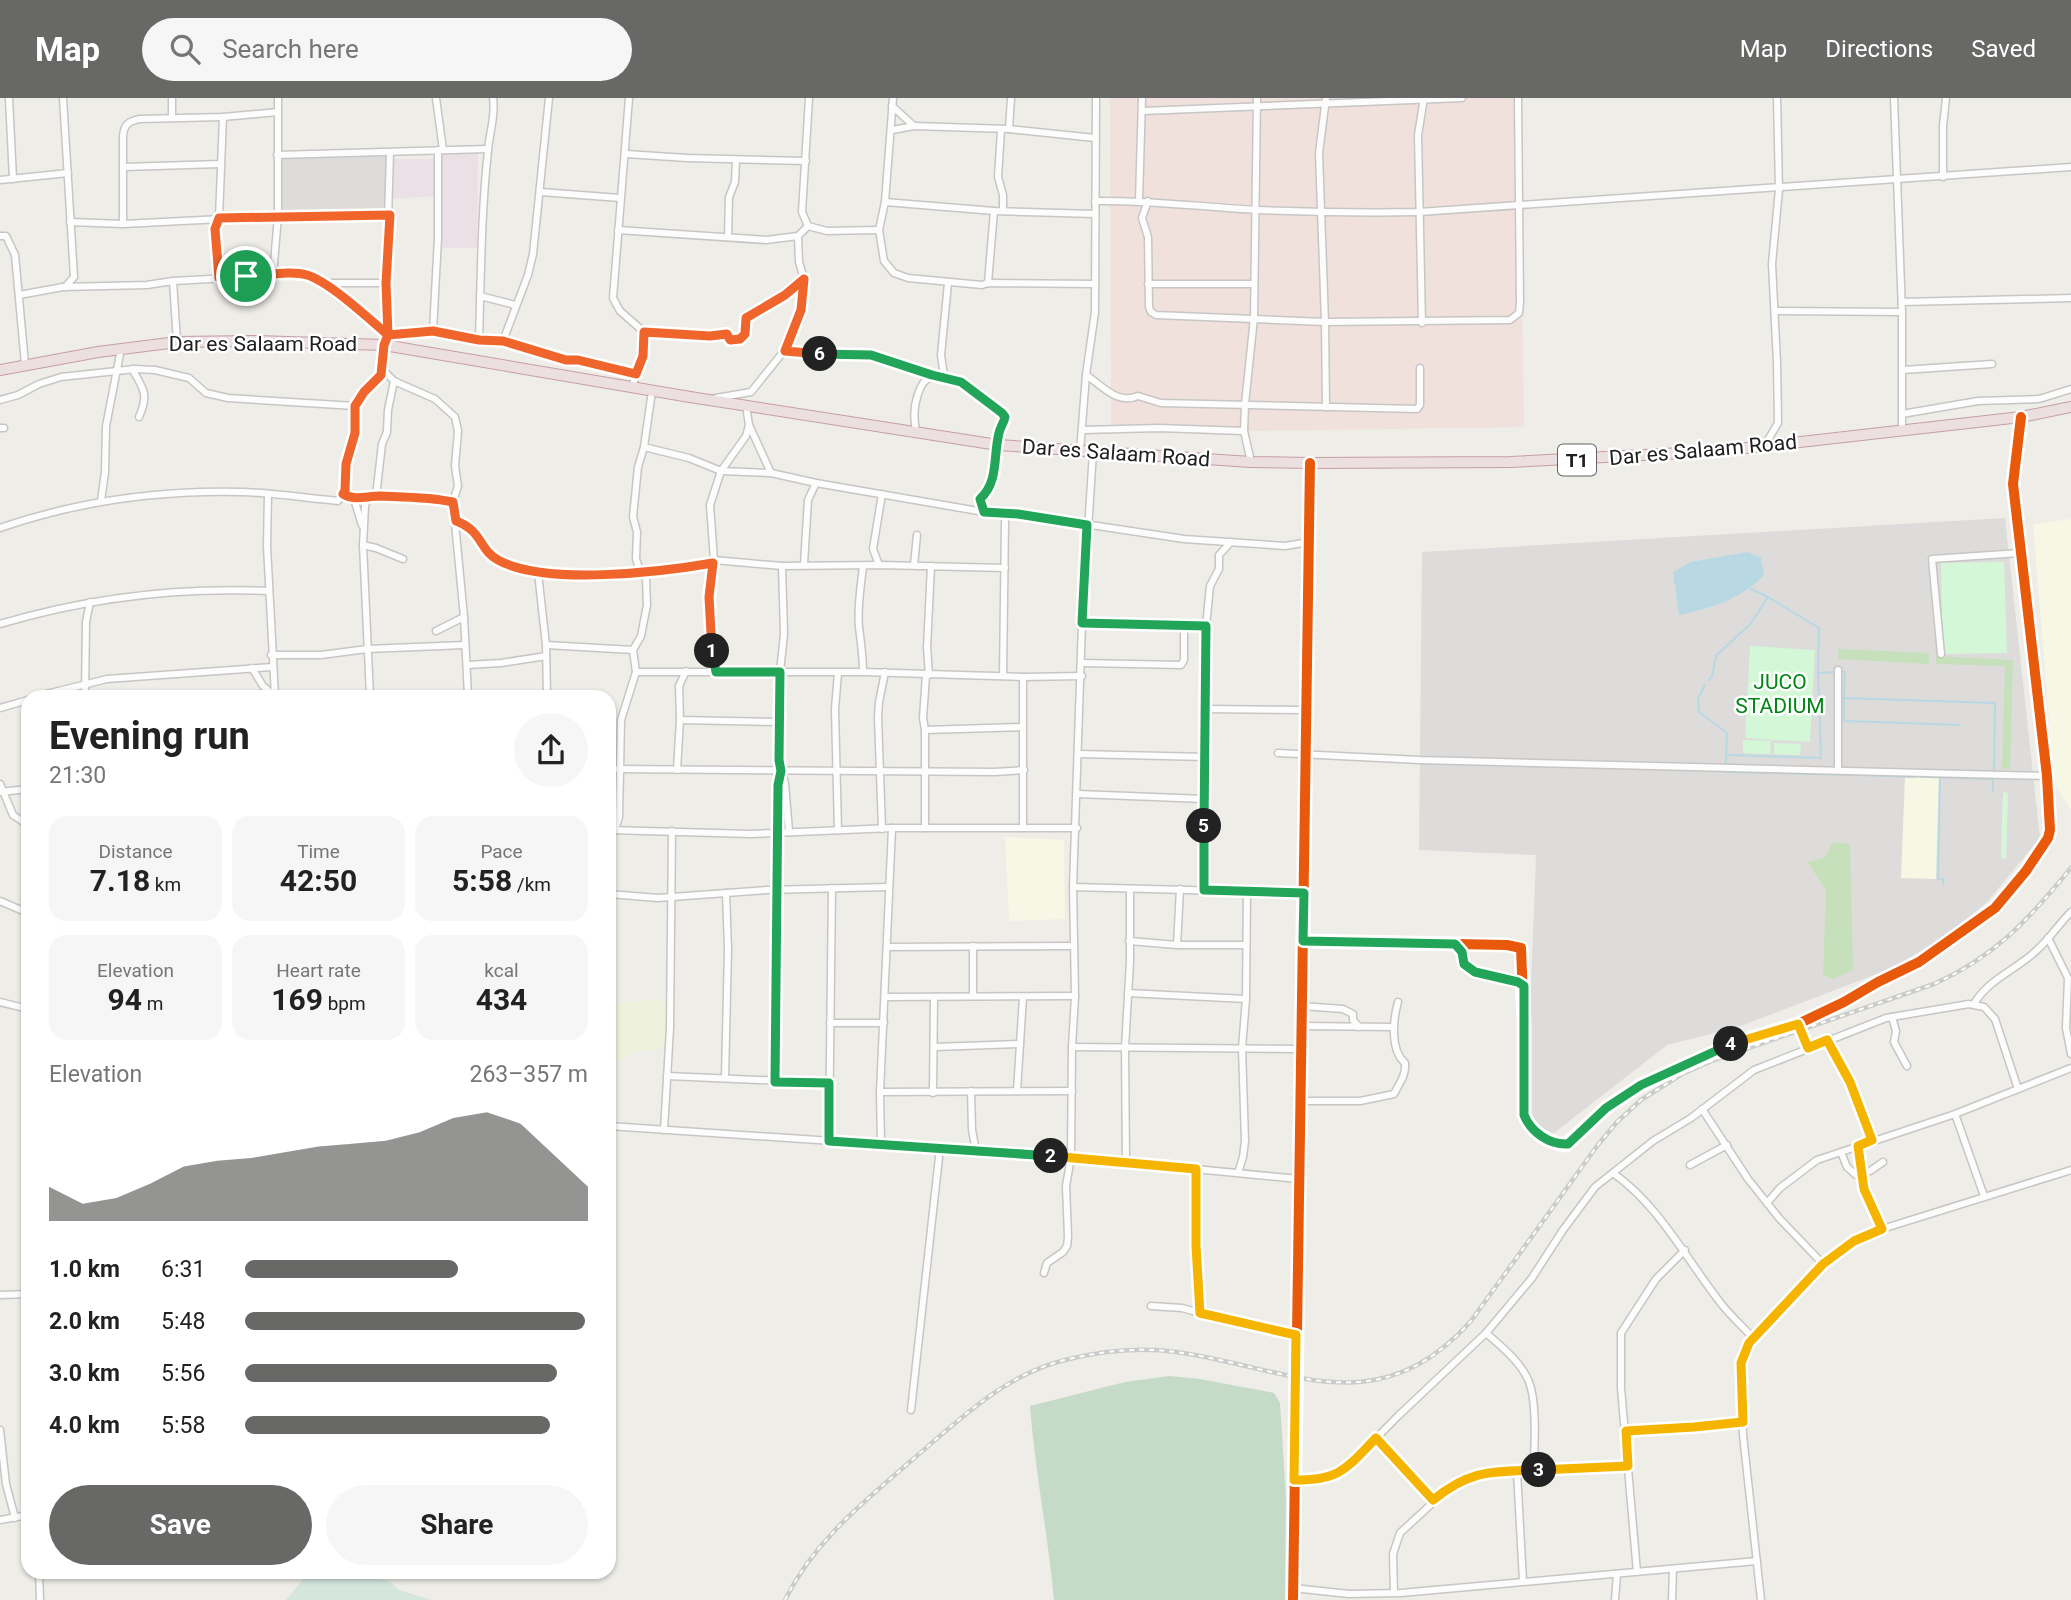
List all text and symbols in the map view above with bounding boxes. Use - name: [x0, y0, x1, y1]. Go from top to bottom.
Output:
- search box: [142, 18, 632, 81]
- text: Map: [35, 30, 100, 69]
- icon: search: [166, 30, 204, 68]
- text: Search here: [222, 34, 359, 64]
- text: Map: [1740, 35, 1787, 63]
- text: Directions: [1825, 35, 1933, 63]
- text: Saved: [1971, 35, 2036, 63]
- pin: [216, 246, 276, 306]
- icon: arrive: [227, 257, 265, 295]
- street label: Dar es Salaam Road: [169, 332, 357, 356]
- pin: 6: [802, 336, 838, 372]
- text: 6: [814, 342, 825, 365]
- street label: Dar es Salaam Road: [1608, 430, 1798, 470]
- street label: Dar es Salaam Road: [1021, 434, 1211, 472]
- road number: T1: [1558, 444, 1596, 476]
- pin: 1: [694, 634, 730, 668]
- text: 1: [706, 639, 717, 662]
- park label: JUCO STADIUM: [1735, 670, 1825, 718]
- button: share: [514, 713, 588, 787]
- text: Evening run: [49, 714, 250, 758]
- text: 21:30: [49, 762, 106, 789]
- pin: 5: [1186, 808, 1222, 844]
- text: 5: [1198, 814, 1209, 837]
- text: Distance: [99, 840, 172, 863]
- text: Time: [297, 840, 340, 863]
- text: Pace: [480, 840, 523, 863]
- text: 7.18: [90, 863, 150, 898]
- text: 42:50: [280, 863, 357, 898]
- text: 5:58: [452, 863, 512, 898]
- text: km: [150, 873, 181, 896]
- text: /km: [512, 873, 551, 896]
- text: Elevation: [97, 959, 174, 982]
- text: Heart rate: [276, 959, 361, 982]
- text: kcal: [484, 959, 519, 982]
- text: 94: [108, 982, 142, 1017]
- text: 169: [271, 982, 323, 1017]
- text: 434: [476, 982, 527, 1017]
- text: m: [142, 992, 163, 1015]
- text: bpm: [323, 992, 366, 1015]
- pin: 4: [1714, 1026, 1748, 1062]
- text: 4: [1725, 1032, 1736, 1055]
- text: Elevation: [49, 1061, 142, 1088]
- text: 263–357 m: [469, 1061, 588, 1088]
- pin: 2: [1034, 1138, 1068, 1174]
- text: 2: [1045, 1144, 1056, 1167]
- text: 1.0 km: [49, 1256, 120, 1283]
- text: 6:31: [161, 1256, 205, 1283]
- text: 2.0 km: [49, 1308, 120, 1335]
- text: 5:48: [161, 1308, 205, 1335]
- text: 3.0 km: [49, 1360, 120, 1387]
- text: 5:56: [161, 1360, 205, 1387]
- text: 4.0 km: [49, 1412, 120, 1439]
- text: 5:58: [161, 1412, 205, 1439]
- pin: 3: [1522, 1452, 1556, 1488]
- text: 3: [1533, 1458, 1544, 1481]
- button: Save: [49, 1485, 312, 1565]
- button: Share: [326, 1485, 588, 1565]

